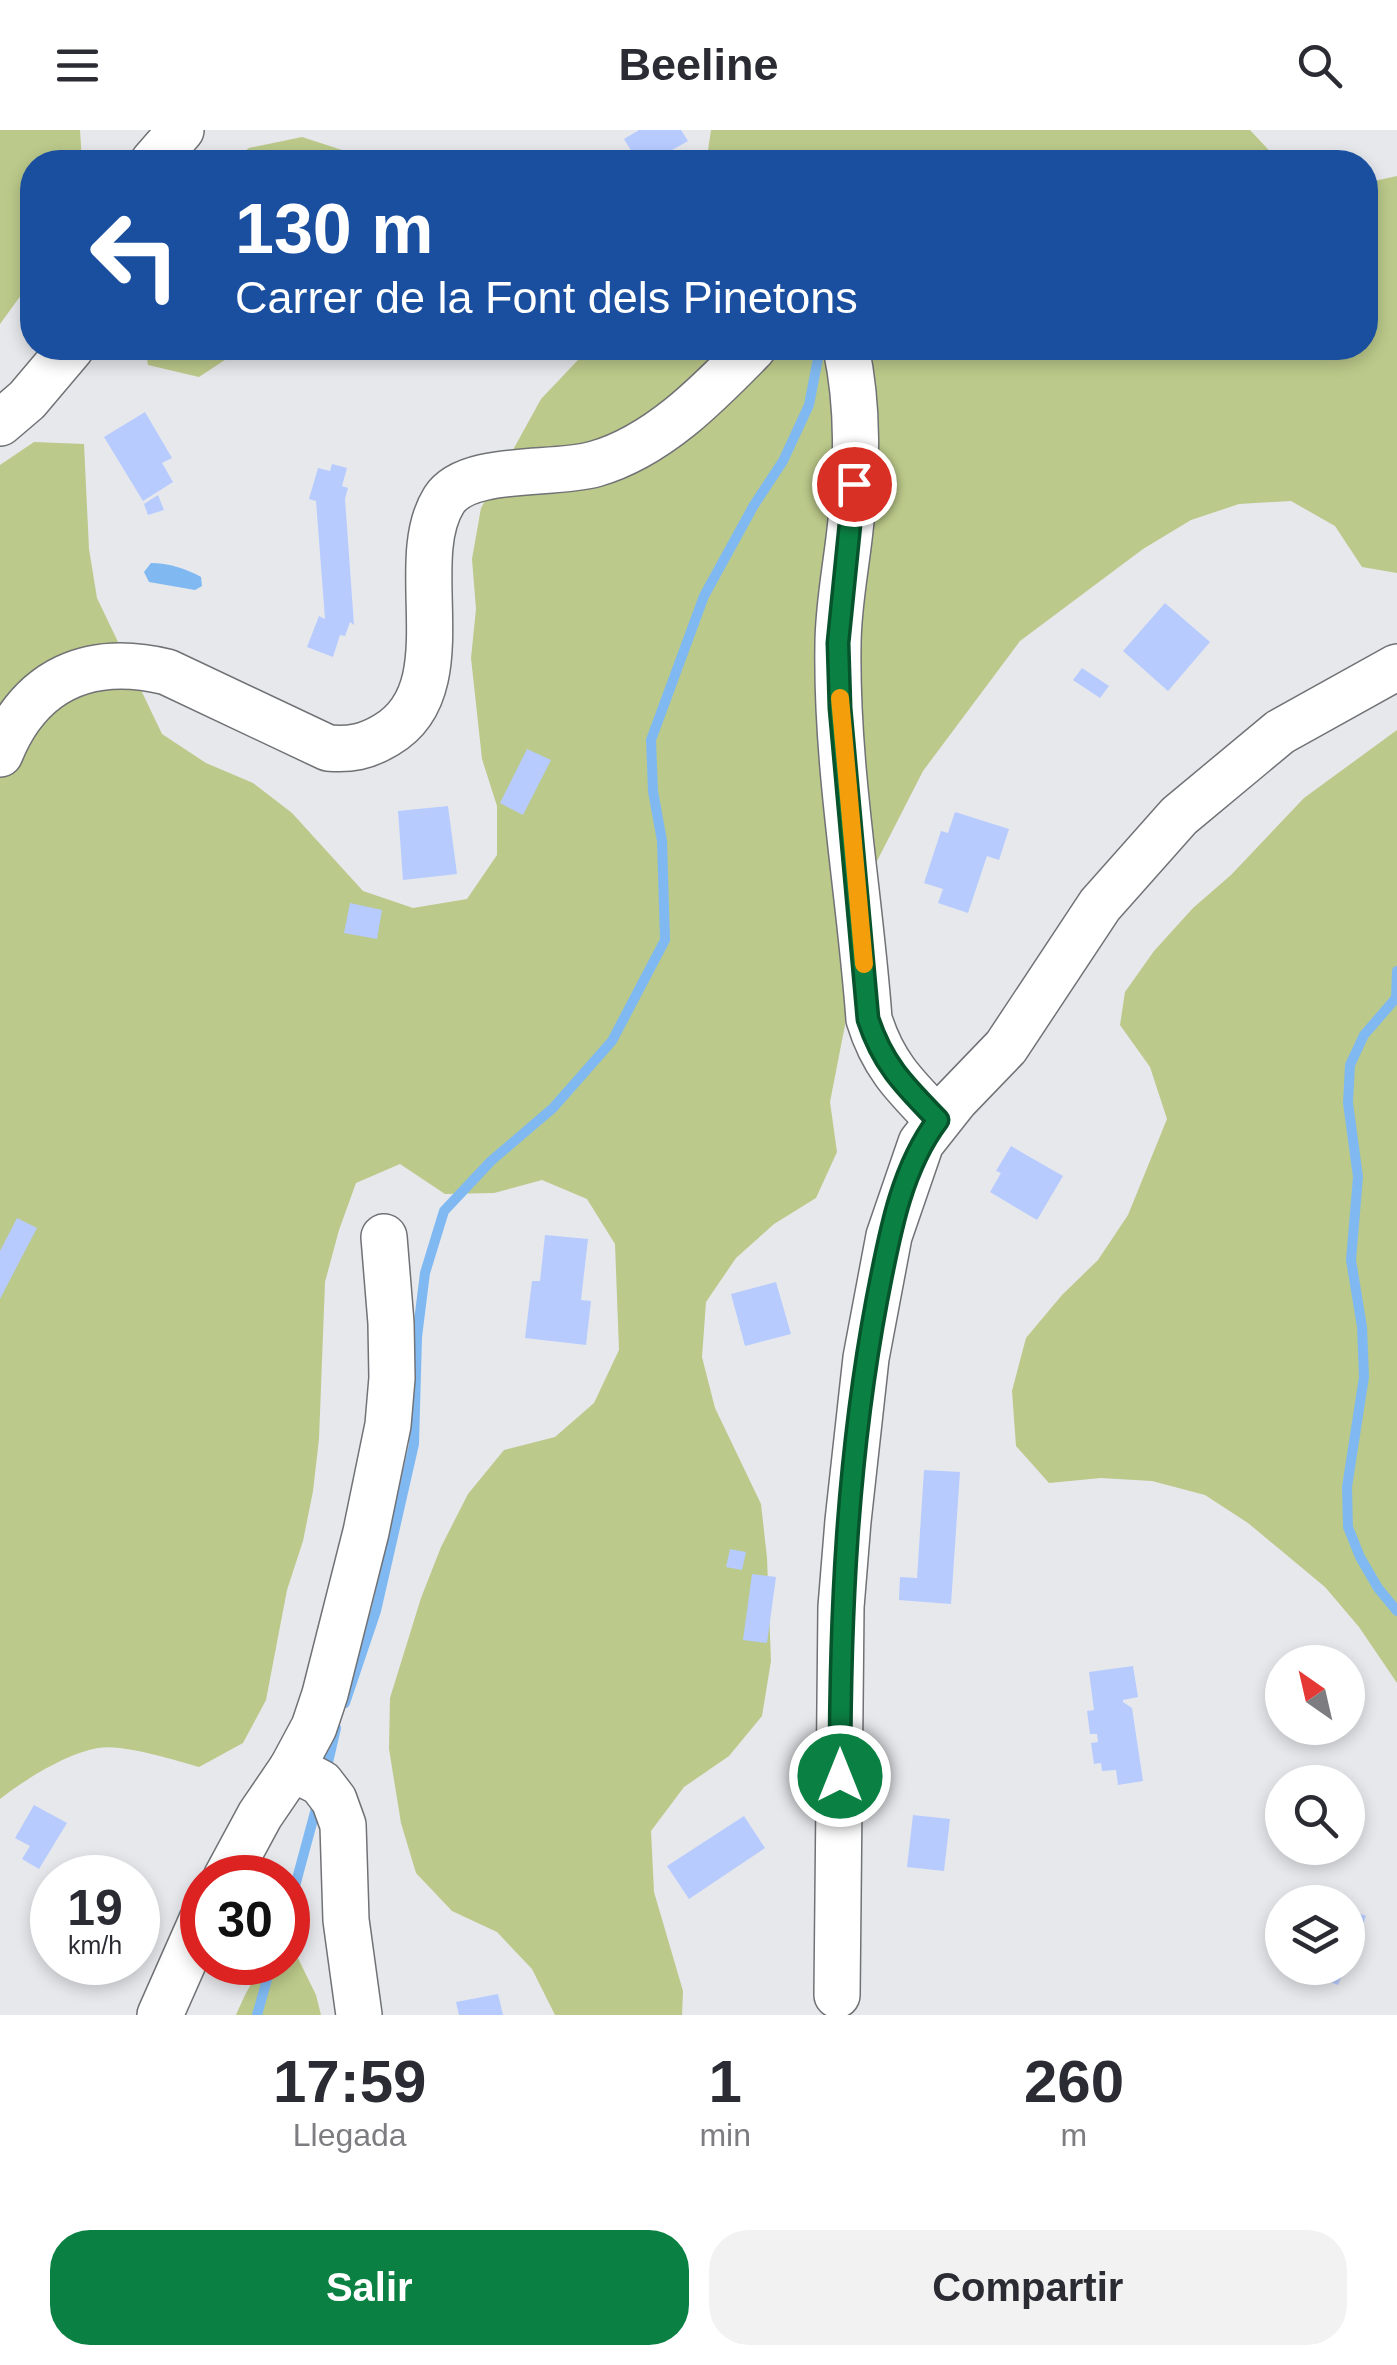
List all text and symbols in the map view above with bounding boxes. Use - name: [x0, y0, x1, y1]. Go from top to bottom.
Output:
- icon: menu: [50, 38, 105, 93]
- icon: search: [1292, 38, 1347, 93]
- text: Beeline: [618, 39, 779, 90]
- icon: left: [70, 190, 200, 320]
- text: 130 m: [235, 190, 433, 268]
- text: Carrer de la Font dels Pinetons: [235, 272, 858, 323]
- pin: [812, 442, 897, 527]
- icon: arrive: [827, 457, 882, 512]
- north arrow: [1265, 1645, 1365, 1745]
- map controls: [1265, 1645, 1365, 1985]
- position arrow: [788, 1724, 892, 1828]
- button: search: [1265, 1765, 1365, 1865]
- speed limit sign: 30: [180, 1855, 310, 1985]
- text: 19: [67, 1880, 123, 1936]
- button: layers: [1265, 1885, 1365, 1985]
- text: km/h: [68, 1931, 122, 1959]
- text: 17:59: [273, 2048, 426, 2115]
- text: 1: [708, 2048, 742, 2115]
- text: 260: [1024, 2048, 1124, 2115]
- text: Llegada: [293, 2117, 407, 2153]
- text: min: [699, 2117, 751, 2153]
- text: m: [1061, 2117, 1087, 2153]
- button: Salir: [50, 2230, 689, 2345]
- button: Compartir: [709, 2230, 1347, 2345]

